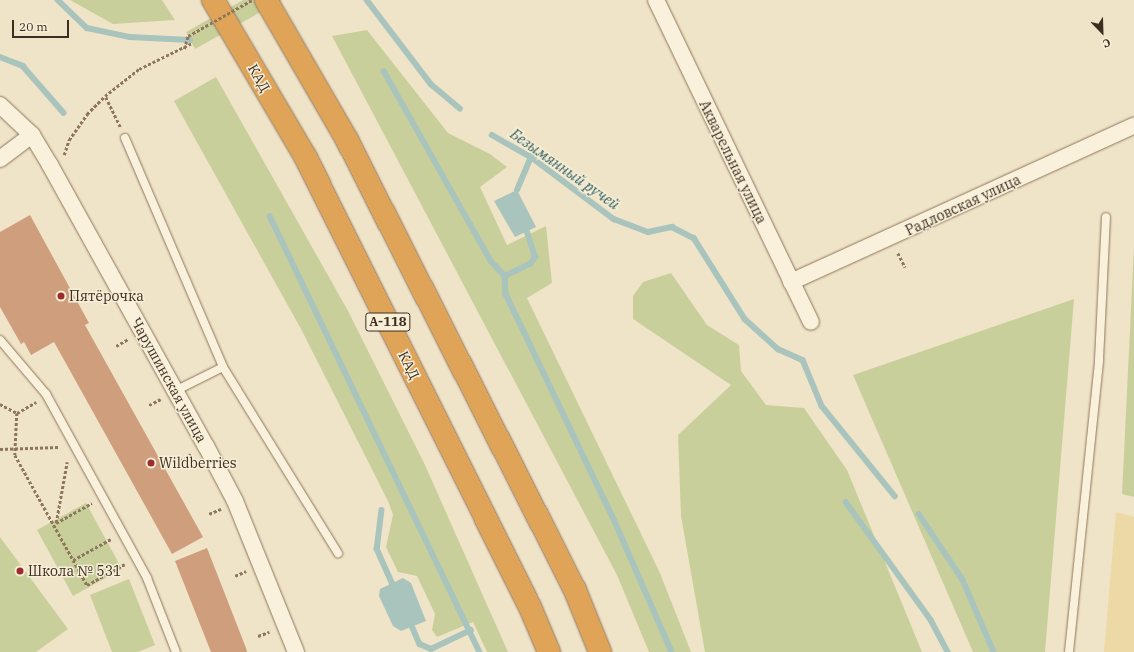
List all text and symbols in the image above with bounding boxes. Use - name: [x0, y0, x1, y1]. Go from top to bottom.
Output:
- scale bar: [14, 12, 71, 38]
- north arrow: [1082, 12, 1122, 52]
- text: 20 m: [19, 19, 48, 34]
- text: С: [1101, 35, 1113, 51]
- street label: КАД: [244, 61, 274, 95]
- street label: Акварельная улица: [696, 98, 770, 226]
- water label: Безымянный ручей: [507, 125, 623, 213]
- street label: Радловская улица: [903, 171, 1023, 239]
- place label: Пятёрочка: [69, 288, 144, 304]
- marker: Пятёрочка: [56, 291, 66, 301]
- road number: А-118: [365, 311, 411, 333]
- street label: Чарушинская улица: [128, 315, 210, 445]
- street label: КАД: [395, 348, 423, 382]
- place label: Wildberries: [159, 455, 237, 471]
- marker: Wildberries: [146, 458, 156, 468]
- place label: Школа № 531: [28, 563, 121, 579]
- marker: Школа № 531: [15, 566, 25, 576]

